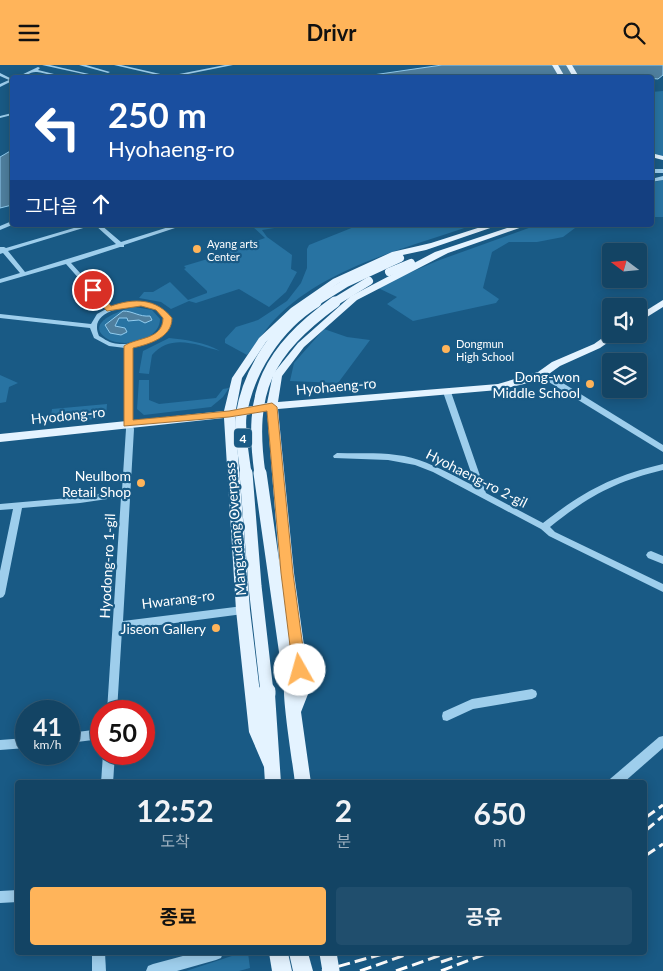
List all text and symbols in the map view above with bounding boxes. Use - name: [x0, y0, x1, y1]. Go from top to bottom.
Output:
- icon: menu: [15, 19, 43, 47]
- text: Drivr: [306, 19, 357, 46]
- icon: search: [620, 19, 648, 47]
- text: 250 m: [108, 93, 207, 135]
- icon: left: [25, 95, 90, 160]
- text: Hyohaeng-ro: [108, 135, 235, 162]
- icon: ahead: [87, 190, 115, 218]
- text: 그다음: [25, 194, 77, 217]
- place label: Ayang arts Center: [207, 237, 258, 263]
- marker: Ayang arts Center: [191, 243, 203, 255]
- north arrow: [602, 243, 648, 287]
- map controls: [602, 243, 647, 398]
- pin: [72, 269, 114, 311]
- icon: arrive: [79, 276, 107, 304]
- button: sound: [602, 298, 647, 343]
- place label: Dongmun High School: [456, 337, 514, 363]
- marker: Dongmun High School: [440, 343, 452, 355]
- button: layers: [602, 353, 647, 398]
- place label: Dong-won Middle School: [493, 368, 580, 401]
- street label: Hyohaeng-ro: [295, 374, 377, 398]
- marker: Dong-won Middle School: [584, 378, 596, 390]
- street label: Hyodong-ro: [30, 403, 106, 427]
- road number: 4: [234, 428, 252, 447]
- street label: Hyohaeng-ro 2-gil: [423, 445, 531, 511]
- street label: Mangudang Overpass: [221, 462, 249, 596]
- place label: Neulbom Retail Shop: [62, 467, 131, 500]
- marker: Neulbom Retail Shop: [135, 477, 147, 489]
- street label: Hyodong-ro 1-gil: [96, 513, 118, 619]
- street label: Hwarang-ro: [141, 586, 216, 612]
- place label: Jiseon Gallery: [121, 620, 207, 637]
- marker: Jiseon Gallery: [210, 622, 222, 634]
- position arrow: [273, 643, 325, 695]
- speed limit sign: 50: [90, 700, 155, 765]
- text: 41: [33, 711, 62, 741]
- text: km/h: [33, 737, 62, 752]
- text: 12:52: [136, 792, 214, 828]
- text: 2: [335, 792, 352, 828]
- text: 650: [474, 795, 526, 831]
- text: 도착: [160, 831, 190, 850]
- text: 분: [336, 831, 351, 850]
- text: m: [493, 831, 506, 850]
- button: 종료: [30, 887, 326, 945]
- button: 공유: [336, 887, 632, 945]

